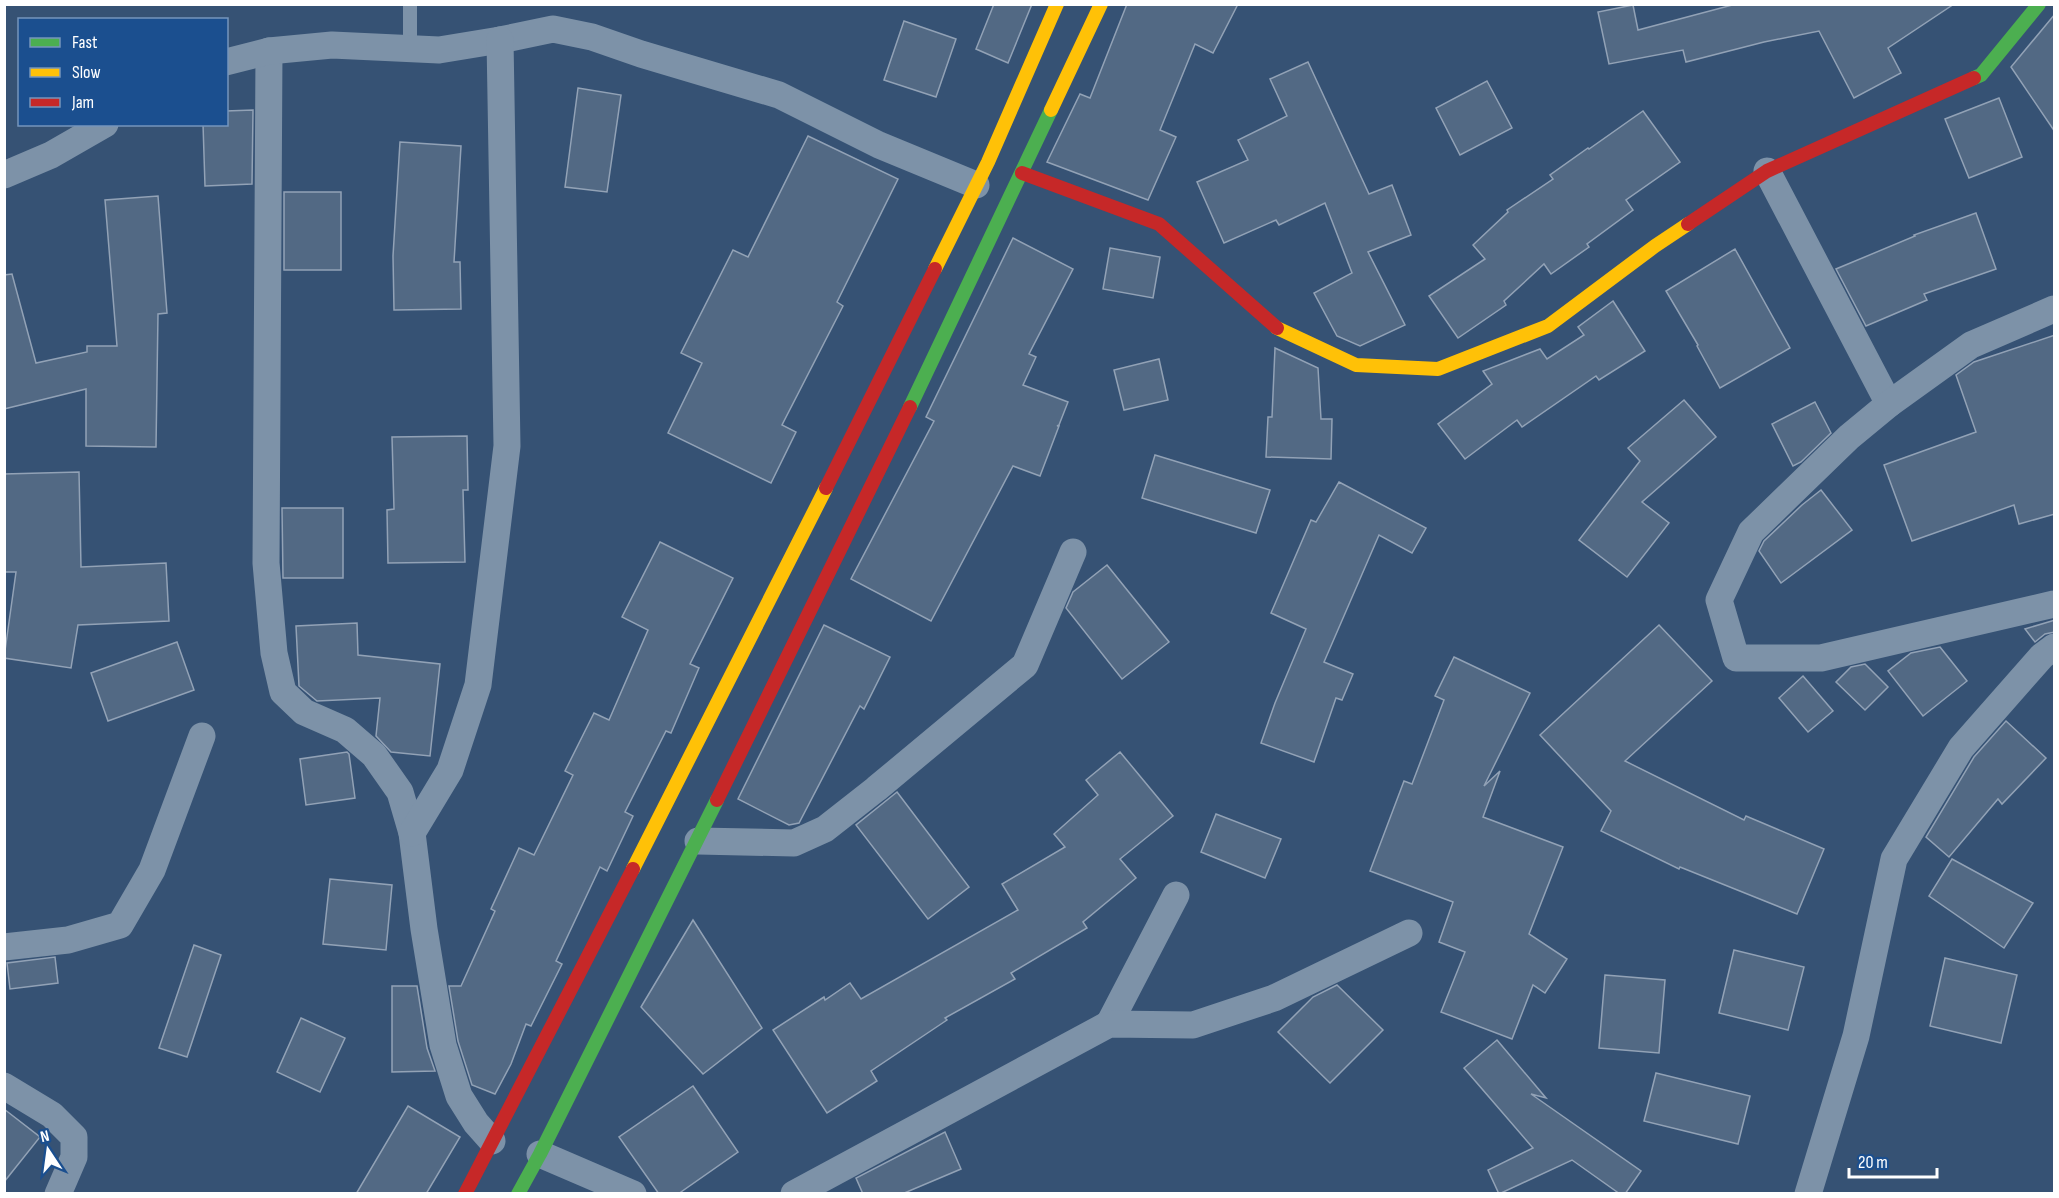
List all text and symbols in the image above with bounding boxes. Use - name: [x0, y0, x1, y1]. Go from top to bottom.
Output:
- legend: [18, 18, 228, 126]
- text: Fast: [72, 32, 98, 53]
- text: Slow: [72, 62, 101, 83]
- text: Jam: [71, 92, 94, 113]
- north arrow: [18, 1120, 78, 1180]
- text: N: [39, 1127, 51, 1147]
- scale bar: [1849, 1141, 1938, 1179]
- text: 20 m: [1858, 1152, 1888, 1173]

